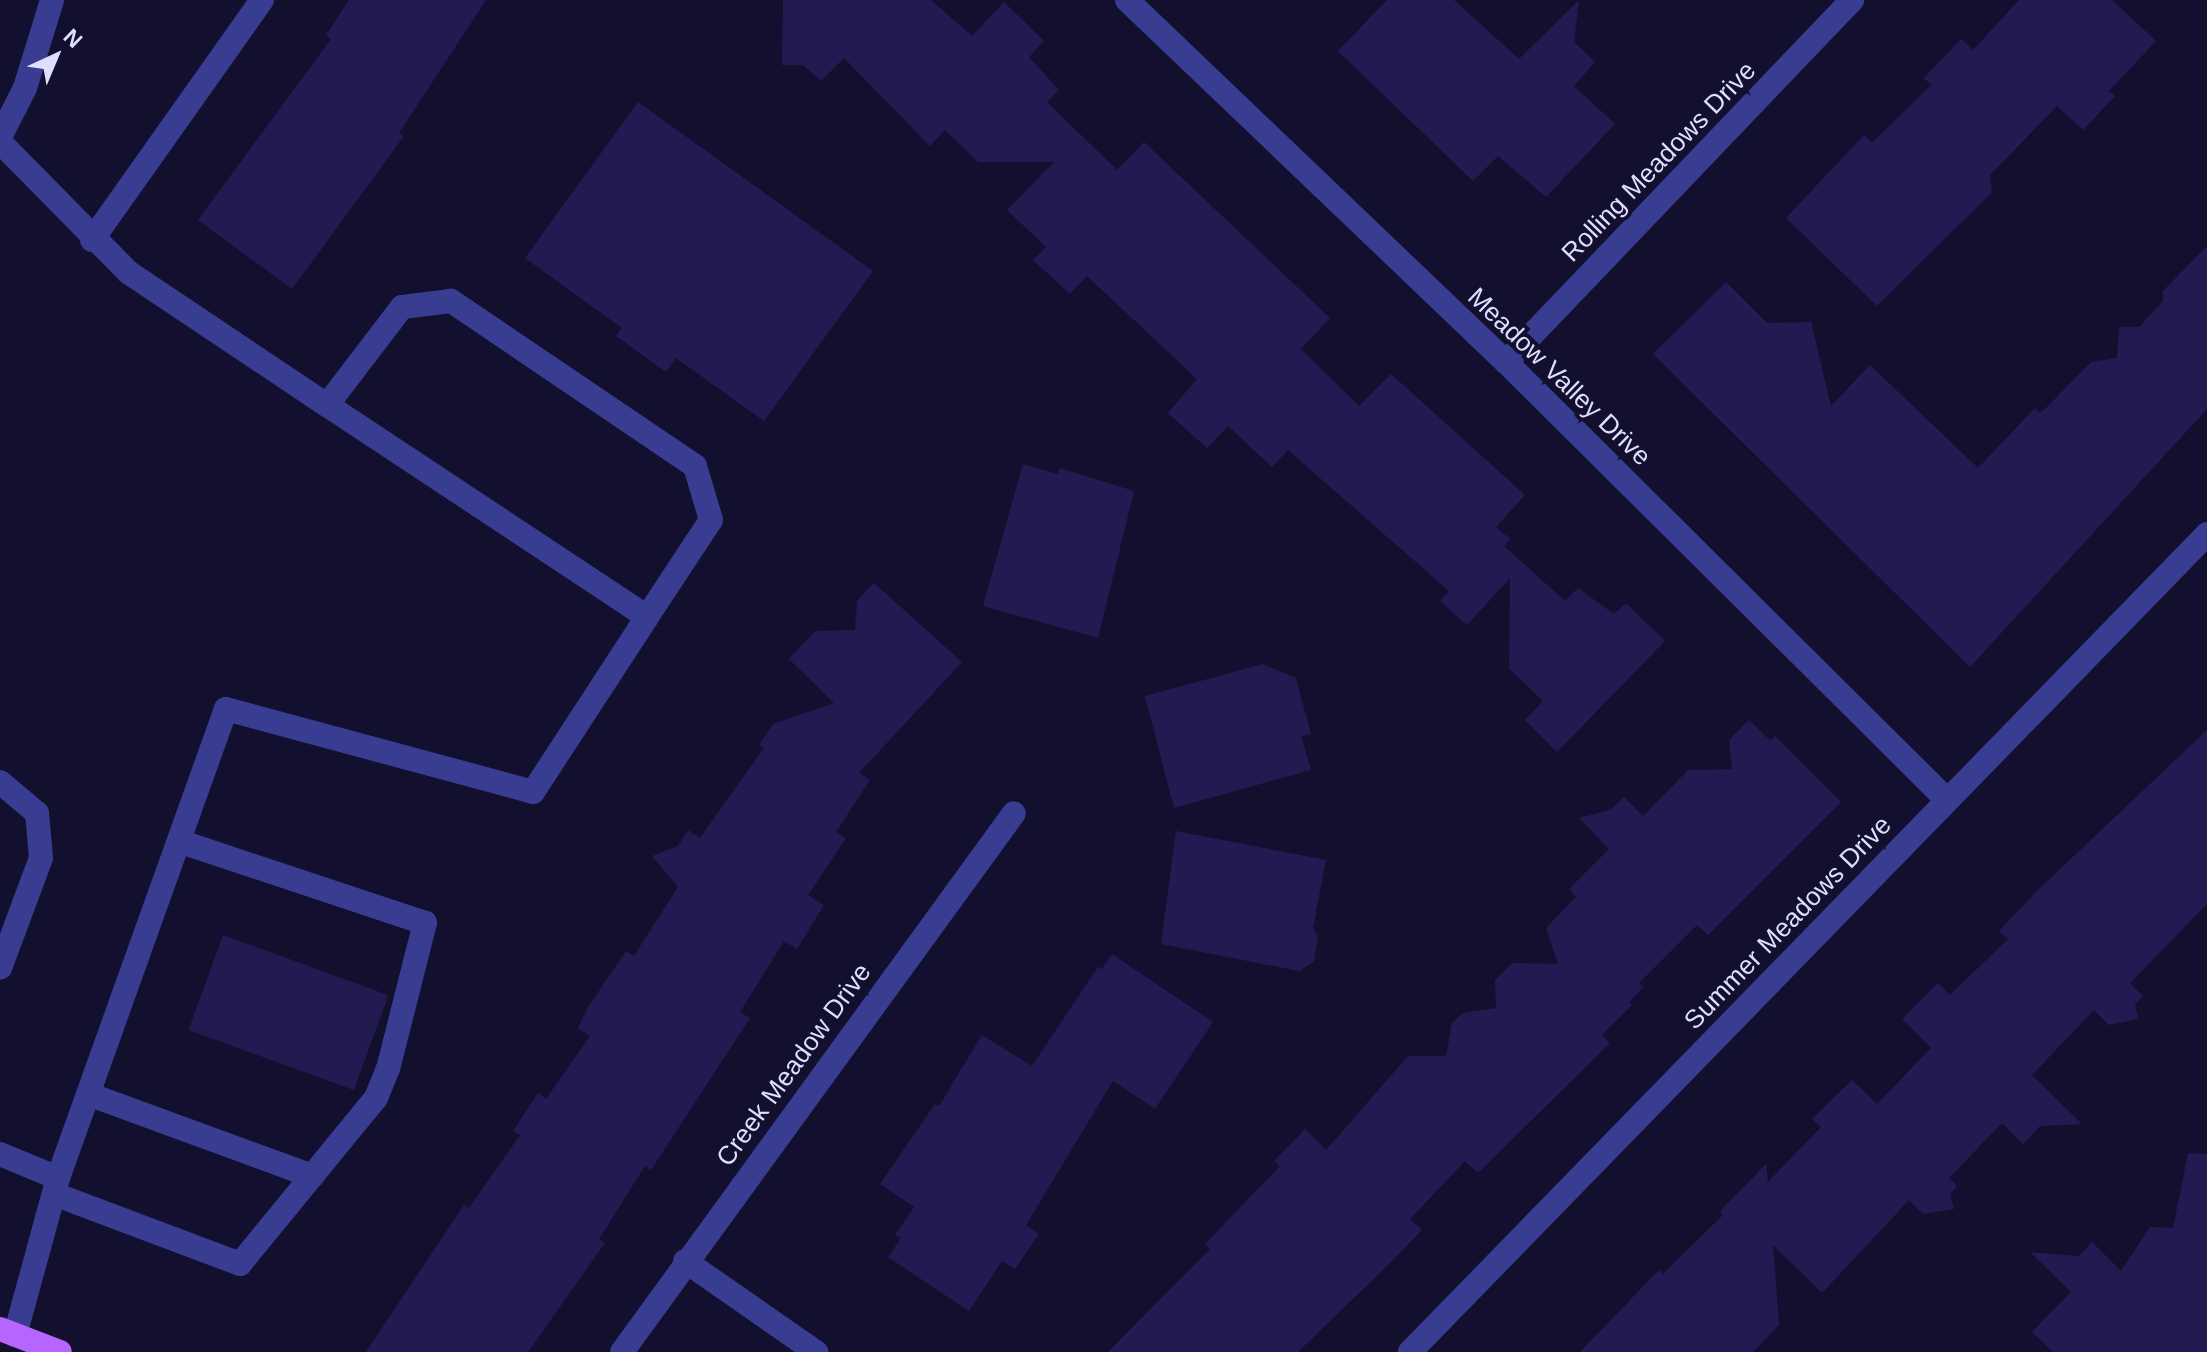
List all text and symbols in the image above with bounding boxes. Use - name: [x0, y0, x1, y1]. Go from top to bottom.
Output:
- north arrow: [16, 16, 96, 96]
- text: N: [59, 24, 87, 53]
- street label: Rolling Meadows Drive: [1555, 56, 1763, 268]
- street label: Meadow Valley Drive: [1461, 282, 1657, 472]
- street label: Summer Meadows Drive: [1678, 810, 1898, 1036]
- street label: Creek Meadow Drive: [710, 958, 878, 1172]

